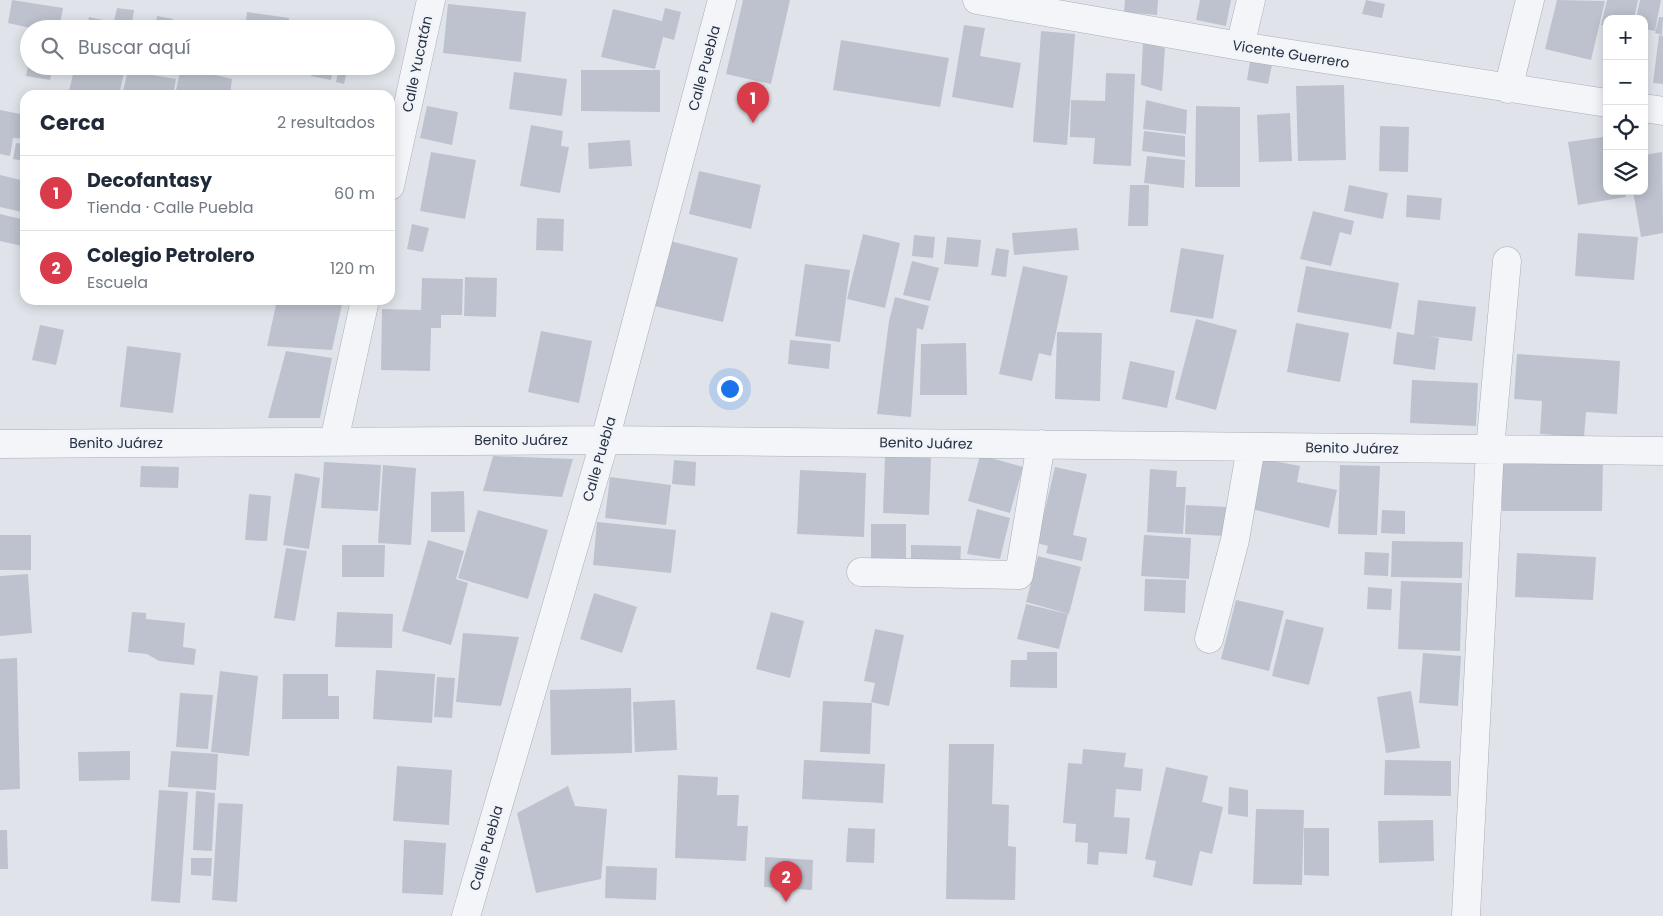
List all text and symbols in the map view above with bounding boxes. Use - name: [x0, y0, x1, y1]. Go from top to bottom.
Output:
- street label: Calle Yucatán: [397, 14, 437, 114]
- map controls: [1603, 15, 1648, 195]
- button: +: [1603, 15, 1648, 60]
- search box: [20, 20, 395, 75]
- street label: Calle Puebla: [683, 23, 725, 113]
- icon: search: [38, 34, 66, 62]
- text: Buscar aquí: [78, 34, 191, 61]
- street label: Vicente Guerrero: [1231, 35, 1351, 73]
- button: −: [1603, 60, 1648, 105]
- pin: 1: [737, 82, 769, 123]
- button: locate: [1603, 105, 1648, 150]
- text: Cerca: [40, 108, 105, 137]
- text: 2 resultados: [277, 111, 375, 134]
- button: layers: [1603, 150, 1648, 195]
- text: Decofantasy: [87, 167, 212, 194]
- text: 1: [53, 182, 59, 205]
- text: 60 m: [334, 182, 375, 205]
- text: Tienda · Calle Puebla: [87, 196, 254, 219]
- text: Colegio Petrolero: [87, 242, 255, 269]
- text: 2: [51, 257, 61, 280]
- text: 120 m: [330, 257, 375, 280]
- text: Escuela: [87, 271, 148, 294]
- your location: [717, 376, 743, 402]
- street label: Calle Puebla: [577, 414, 621, 504]
- street label: Benito Juárez: [474, 430, 568, 450]
- street label: Benito Juárez: [879, 432, 973, 454]
- street label: Benito Juárez: [69, 433, 163, 453]
- street label: Benito Juárez: [1305, 437, 1399, 459]
- street label: Calle Puebla: [464, 803, 508, 893]
- pin: 2: [770, 861, 802, 902]

